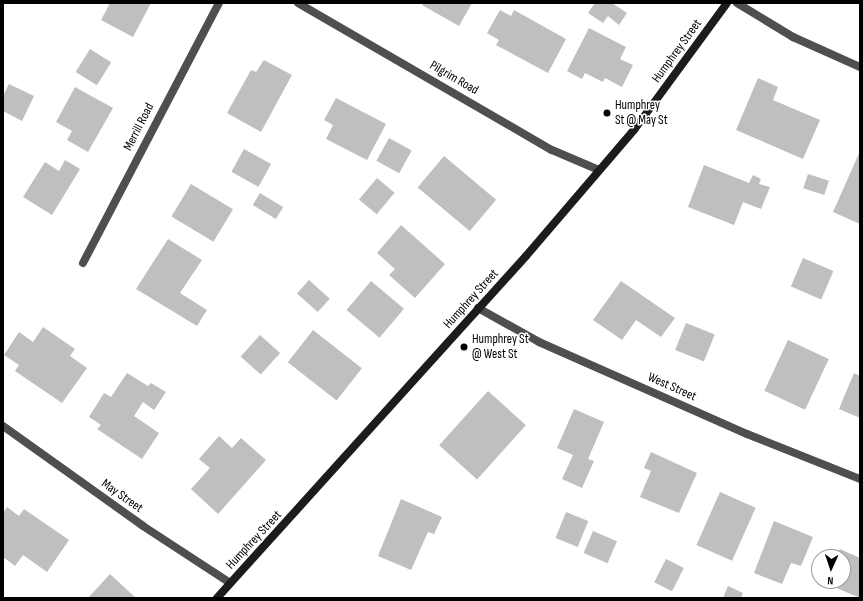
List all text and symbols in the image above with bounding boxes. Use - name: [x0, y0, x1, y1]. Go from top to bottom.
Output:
- street label: Humphrey Street: [649, 16, 705, 86]
- street label: Pilgrim Road: [427, 58, 481, 98]
- place label: Humphrey St @ May St: [615, 98, 668, 129]
- street label: Merrill Road: [120, 101, 158, 153]
- marker: Humphrey St @ May St: [602, 108, 612, 118]
- street label: Humphrey Street: [440, 266, 502, 332]
- place label: Humphrey St @ West St: [472, 332, 529, 363]
- marker: Humphrey St @ West St: [459, 342, 469, 352]
- street label: West Street: [645, 369, 699, 405]
- street label: May Street: [98, 476, 146, 516]
- street label: Humphrey Street: [223, 507, 285, 573]
- north arrow: [811, 549, 851, 589]
- text: N: [827, 574, 834, 587]

